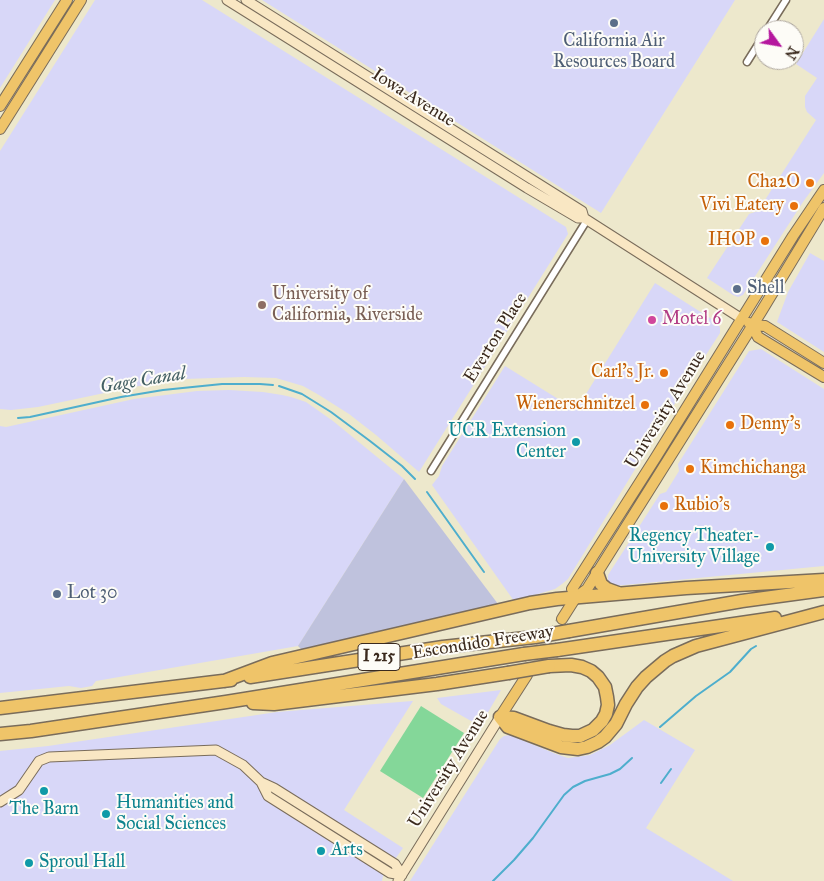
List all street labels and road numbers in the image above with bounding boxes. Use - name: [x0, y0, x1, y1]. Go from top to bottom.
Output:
- street label: Iowa Avenue: [368, 64, 458, 132]
- street label: Everton Place: [460, 289, 532, 387]
- street label: University Avenue: [621, 347, 711, 473]
- street label: Escondido Freeway: [411, 621, 555, 665]
- road number: I 215: [358, 644, 400, 670]
- street label: University Avenue: [404, 706, 494, 832]

